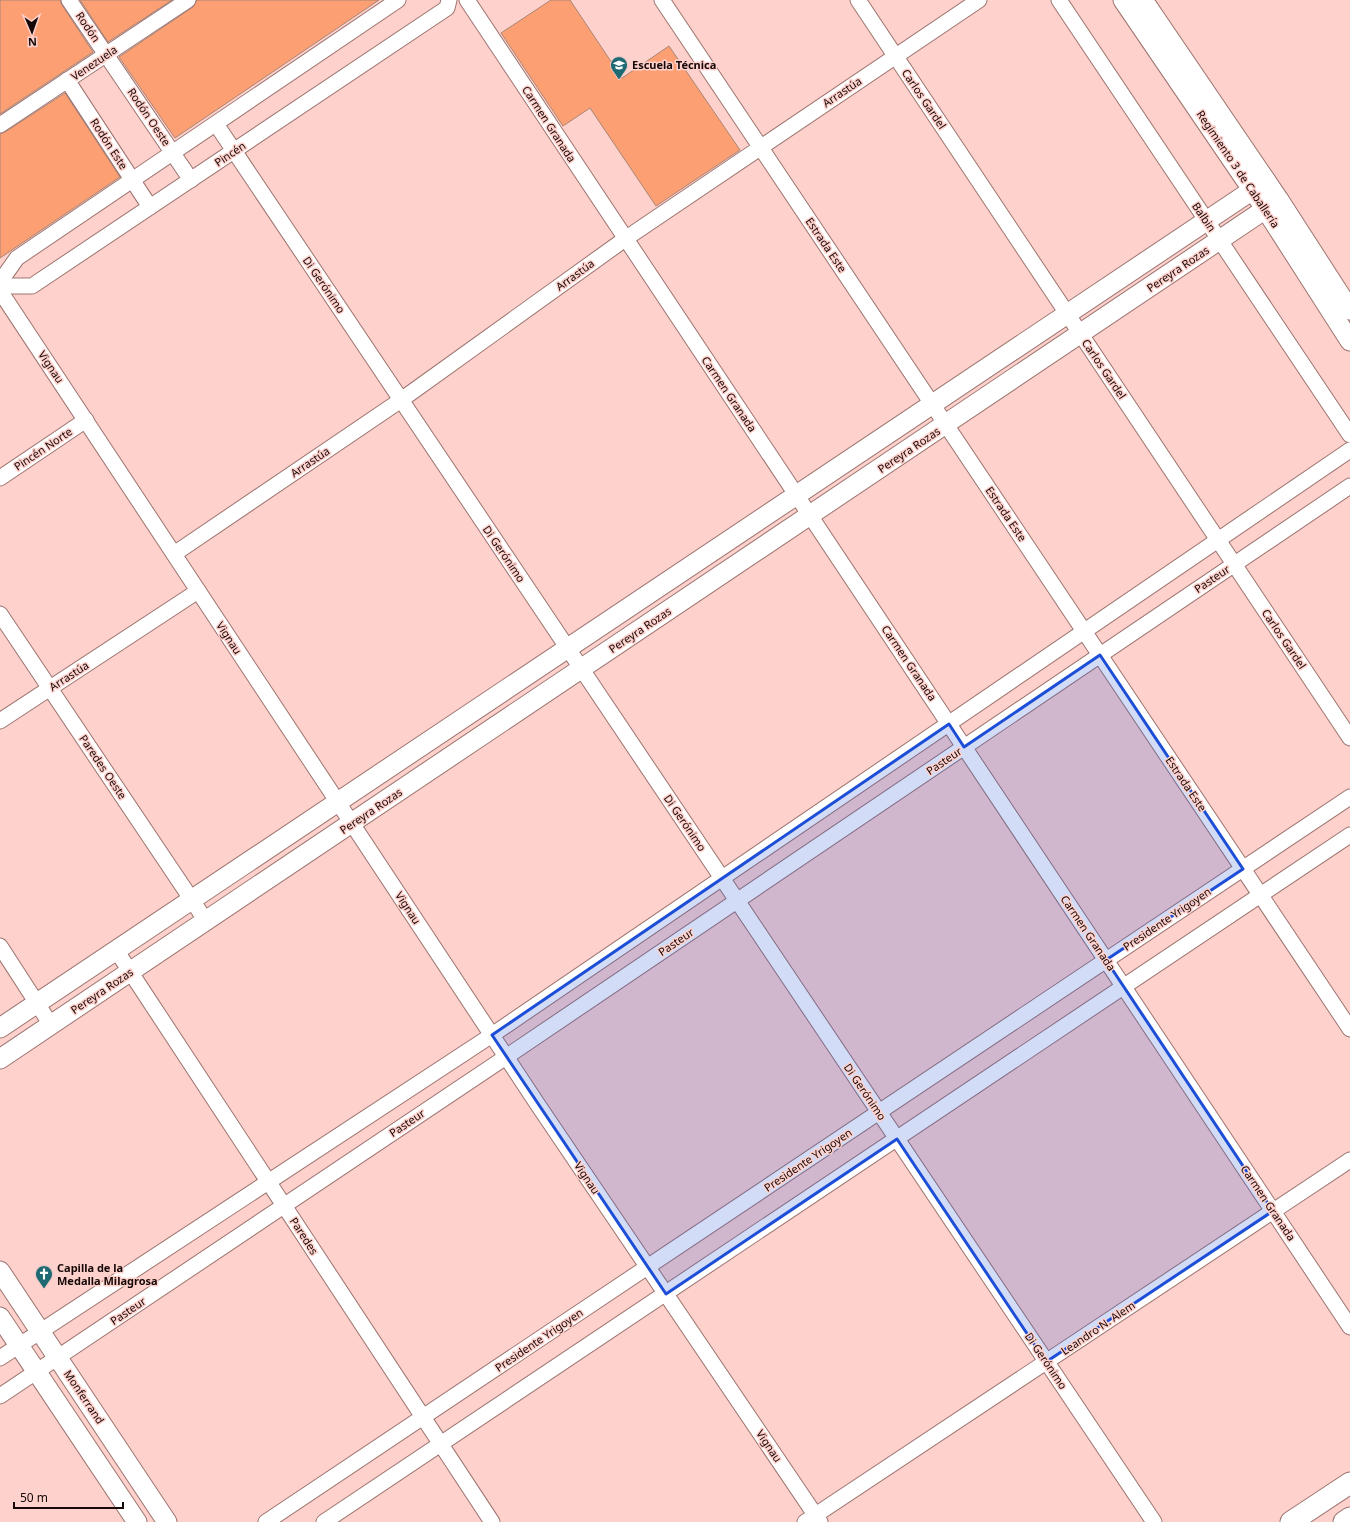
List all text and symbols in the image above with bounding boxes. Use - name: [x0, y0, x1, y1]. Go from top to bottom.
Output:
- street label: Rodón: [73, 9, 104, 45]
- north arrow: [12, 12, 52, 52]
- text: N: [28, 35, 37, 50]
- street label: Venezuela: [68, 42, 120, 84]
- school or university icon: Escuela Técnica: [609, 55, 629, 80]
- place label: Escuela Técnica: [632, 57, 716, 72]
- street label: Carlos Gardel: [899, 66, 950, 132]
- street label: Arrastúa: [819, 73, 864, 110]
- street label: Carmen Granada: [519, 83, 580, 165]
- street label: Rodón Oeste: [125, 85, 174, 149]
- street label: Regimiento 3 de Caballería: [1193, 107, 1283, 230]
- street label: Rodón Este: [87, 115, 132, 172]
- street label: Pincén: [211, 138, 248, 169]
- street label: Balbin: [1189, 199, 1220, 234]
- street label: Estrada Este: [803, 214, 850, 275]
- street label: Pereyra Rozas: [1144, 242, 1212, 295]
- street label: Di Gerónimo: [300, 253, 349, 316]
- street label: Arrastúa: [552, 256, 597, 294]
- street label: Carlos Gardel: [1079, 336, 1130, 402]
- street label: Vignau: [35, 348, 68, 386]
- street label: Carmen Granada: [699, 353, 760, 434]
- street label: Pereyra Rozas: [875, 423, 943, 476]
- street label: Pincén Norte: [11, 424, 75, 474]
- street label: Arrastúa: [287, 443, 332, 480]
- street label: Estrada Este: [983, 483, 1030, 544]
- street label: Di Gerónimo: [480, 522, 529, 585]
- street label: Pasteur: [1191, 561, 1233, 596]
- street label: Pereyra Rozas: [606, 603, 674, 656]
- street label: Carlos Gardel: [1259, 606, 1310, 672]
- street label: Vignau: [213, 619, 246, 657]
- street label: Carmen Granada: [879, 622, 940, 703]
- street label: Arrastúa: [46, 657, 91, 694]
- street label: Paredes Oeste: [76, 732, 131, 802]
- street label: Pasteur: [923, 743, 965, 778]
- street label: Estrada Este: [1163, 753, 1210, 814]
- street label: Pereyra Rozas: [337, 784, 405, 837]
- street label: Di Gerónimo: [661, 791, 710, 854]
- street label: Presidente Yrigoyen: [1120, 884, 1214, 954]
- street label: Vignau: [392, 889, 425, 927]
- street label: Carmen Granada: [1058, 892, 1119, 973]
- street label: Pasteur: [655, 924, 697, 959]
- street label: Pereyra Rozas: [68, 964, 136, 1017]
- street label: Di Gerónimo: [841, 1060, 890, 1123]
- street label: Pasteur: [386, 1105, 428, 1140]
- street label: Presidente Yrigoyen: [761, 1125, 855, 1195]
- street label: Vignau: [571, 1159, 604, 1197]
- street label: Carmen Granada: [1238, 1162, 1299, 1243]
- street label: Paredes: [287, 1214, 322, 1257]
- place label: Capilla de la Medalla Milagrosa: [57, 1260, 158, 1288]
- church icon: Capilla de la Medalla Milagrosa: [34, 1264, 54, 1289]
- street label: Pasteur: [107, 1293, 149, 1328]
- street label: Leandro N. Alem: [1058, 1297, 1138, 1358]
- street label: Presidente Yrigoyen: [492, 1305, 586, 1375]
- street label: Di Gerónimo: [1022, 1329, 1071, 1392]
- street label: Monferrand: [61, 1367, 108, 1427]
- street label: Vignau: [753, 1427, 786, 1465]
- scale bar: [14, 1484, 123, 1510]
- text: 50 m: [20, 1489, 48, 1506]

